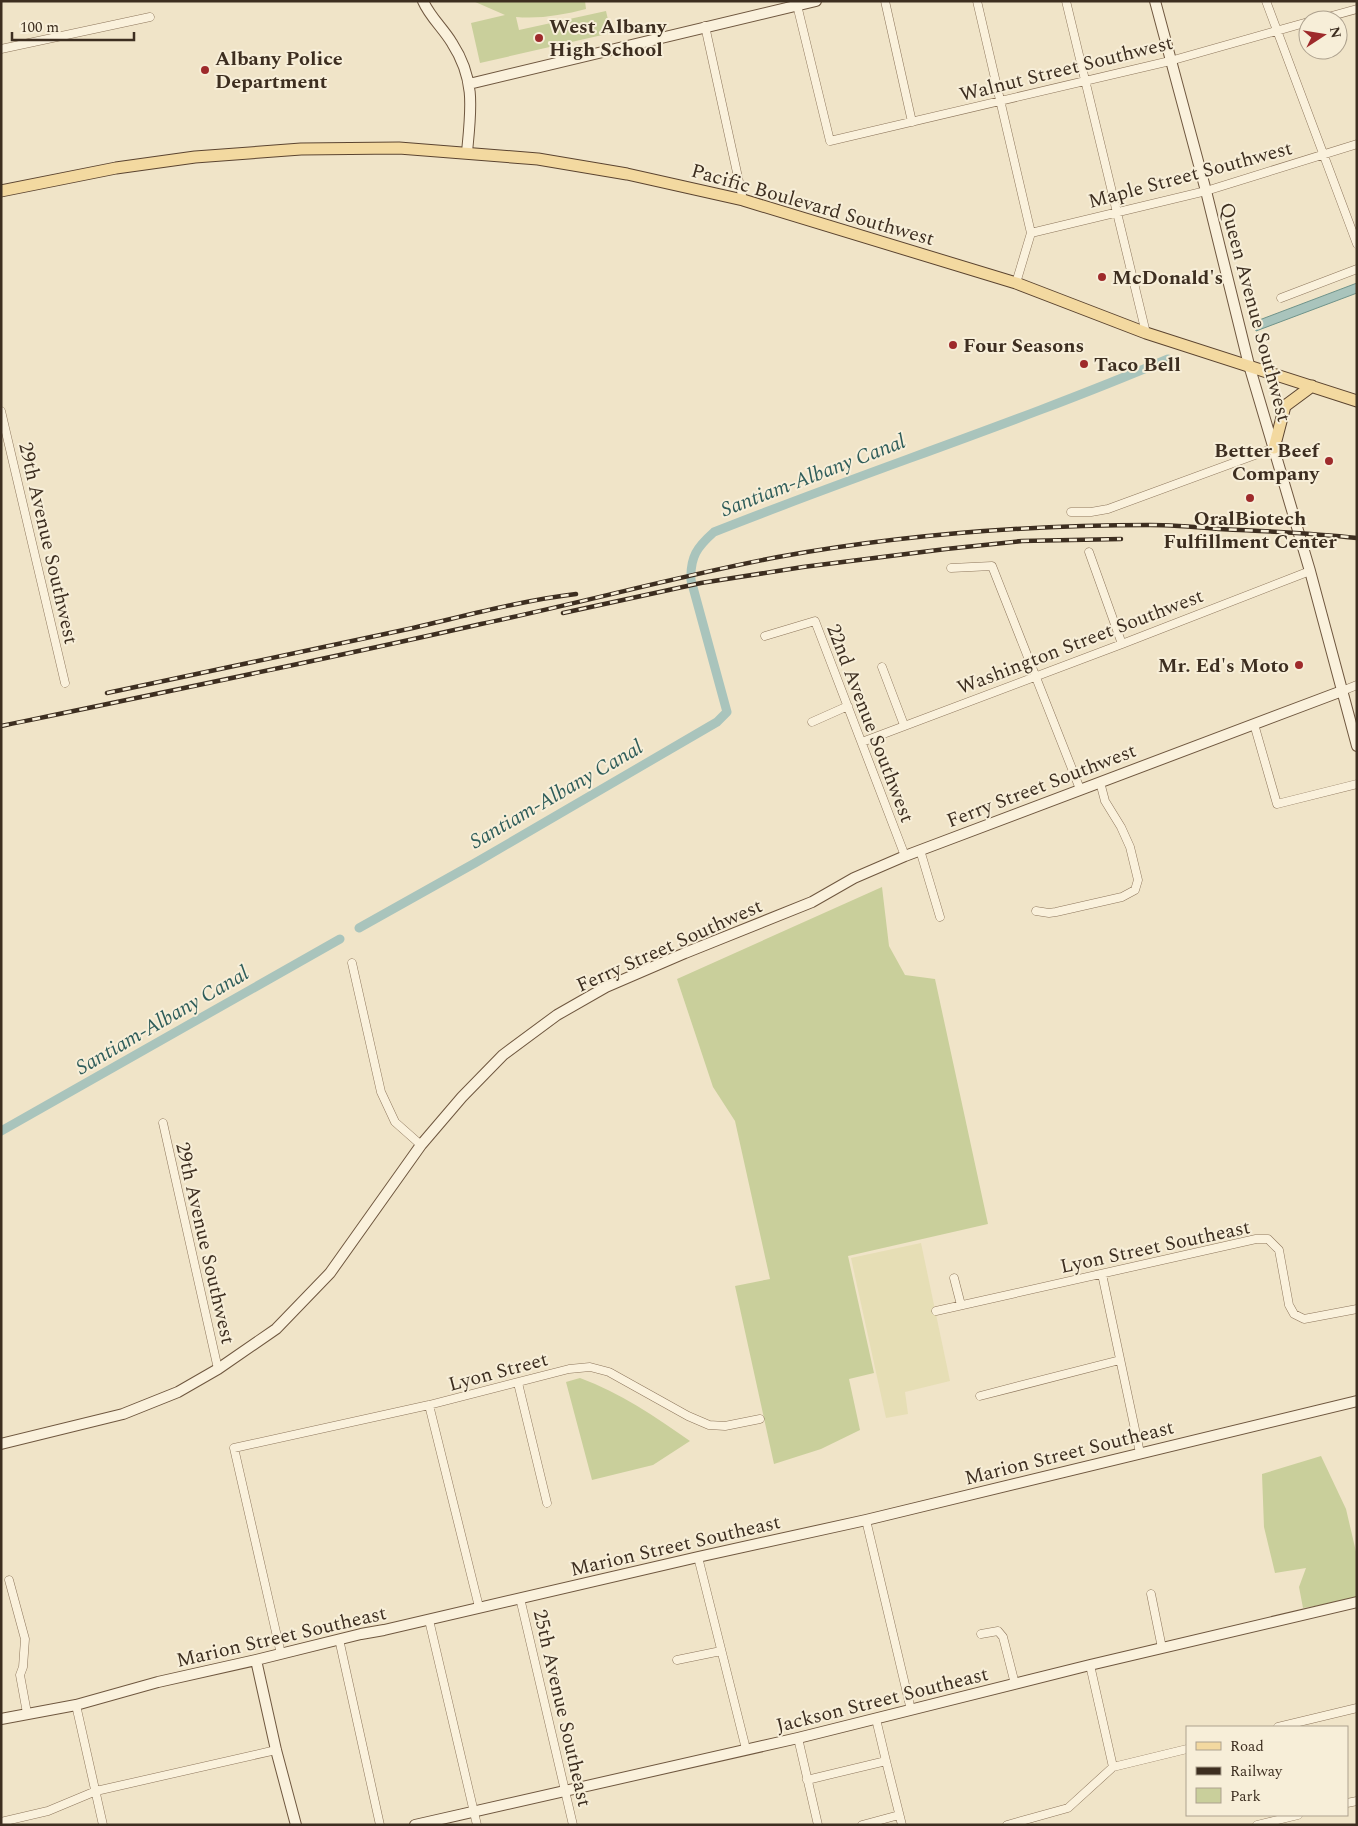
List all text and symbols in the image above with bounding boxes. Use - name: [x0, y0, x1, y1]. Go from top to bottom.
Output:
- scale bar: [12, 10, 135, 42]
- north arrow: [1298, 10, 1348, 60]
- place label: West Albany High School: [549, 12, 668, 65]
- text: 100 m: [20, 16, 59, 39]
- text: N: [1324, 25, 1347, 40]
- street label: Walnut Street Southwest: [956, 28, 1176, 110]
- marker: West Albany High School: [533, 32, 545, 44]
- place label: Albany Police Department: [215, 44, 343, 97]
- marker: Albany Police Department: [199, 64, 211, 76]
- street label: Maple Street Southwest: [1085, 133, 1296, 217]
- street label: Pacific Boulevard Southwest: [688, 156, 938, 254]
- street label: Queen Avenue Southwest: [1211, 199, 1299, 425]
- place label: McDonald's: [1112, 263, 1223, 293]
- marker: McDonald's: [1096, 271, 1108, 283]
- place label: Four Seasons: [963, 331, 1084, 361]
- marker: Four Seasons: [947, 339, 959, 351]
- place label: Taco Bell: [1094, 350, 1181, 380]
- marker: Taco Bell: [1078, 358, 1090, 370]
- water label: Santiam-Albany Canal: [716, 426, 911, 526]
- place label: Better Beef Company: [1214, 436, 1321, 489]
- street label: 29th Avenue Southwest: [10, 439, 86, 647]
- marker: Better Beef Company: [1323, 455, 1335, 467]
- marker: OralBiotech Fulfillment Center: [1244, 492, 1256, 504]
- place label: OralBiotech Fulfillment Center: [1163, 504, 1337, 557]
- street label: Washington Street Southwest: [953, 581, 1208, 703]
- street label: 22nd Avenue Southwest: [818, 620, 922, 827]
- place label: Mr. Ed's Moto: [1158, 651, 1289, 681]
- marker: Mr. Ed's Moto: [1293, 659, 1305, 671]
- water label: Santiam-Albany Canal: [464, 732, 650, 858]
- street label: Ferry Street Southwest: [942, 736, 1141, 836]
- street label: Ferry Street Southwest: [571, 891, 767, 1001]
- water label: Santiam-Albany Canal: [70, 958, 256, 1084]
- street label: 29th Avenue Southwest: [167, 1139, 243, 1347]
- street label: Lyon Street Southeast: [1057, 1212, 1253, 1282]
- street label: Lyon Street: [445, 1344, 551, 1400]
- street label: Marion Street Southeast: [961, 1412, 1177, 1494]
- street label: Marion Street Southeast: [567, 1507, 783, 1585]
- street label: Marion Street Southeast: [173, 1598, 389, 1676]
- street label: 25th Avenue Southeast: [525, 1607, 599, 1810]
- street label: Jackson Street Southeast: [773, 1659, 992, 1741]
- legend: [1186, 1726, 1348, 1816]
- text: Road: [1230, 1735, 1264, 1758]
- text: Railway: [1230, 1760, 1283, 1783]
- text: Park: [1230, 1785, 1261, 1808]

